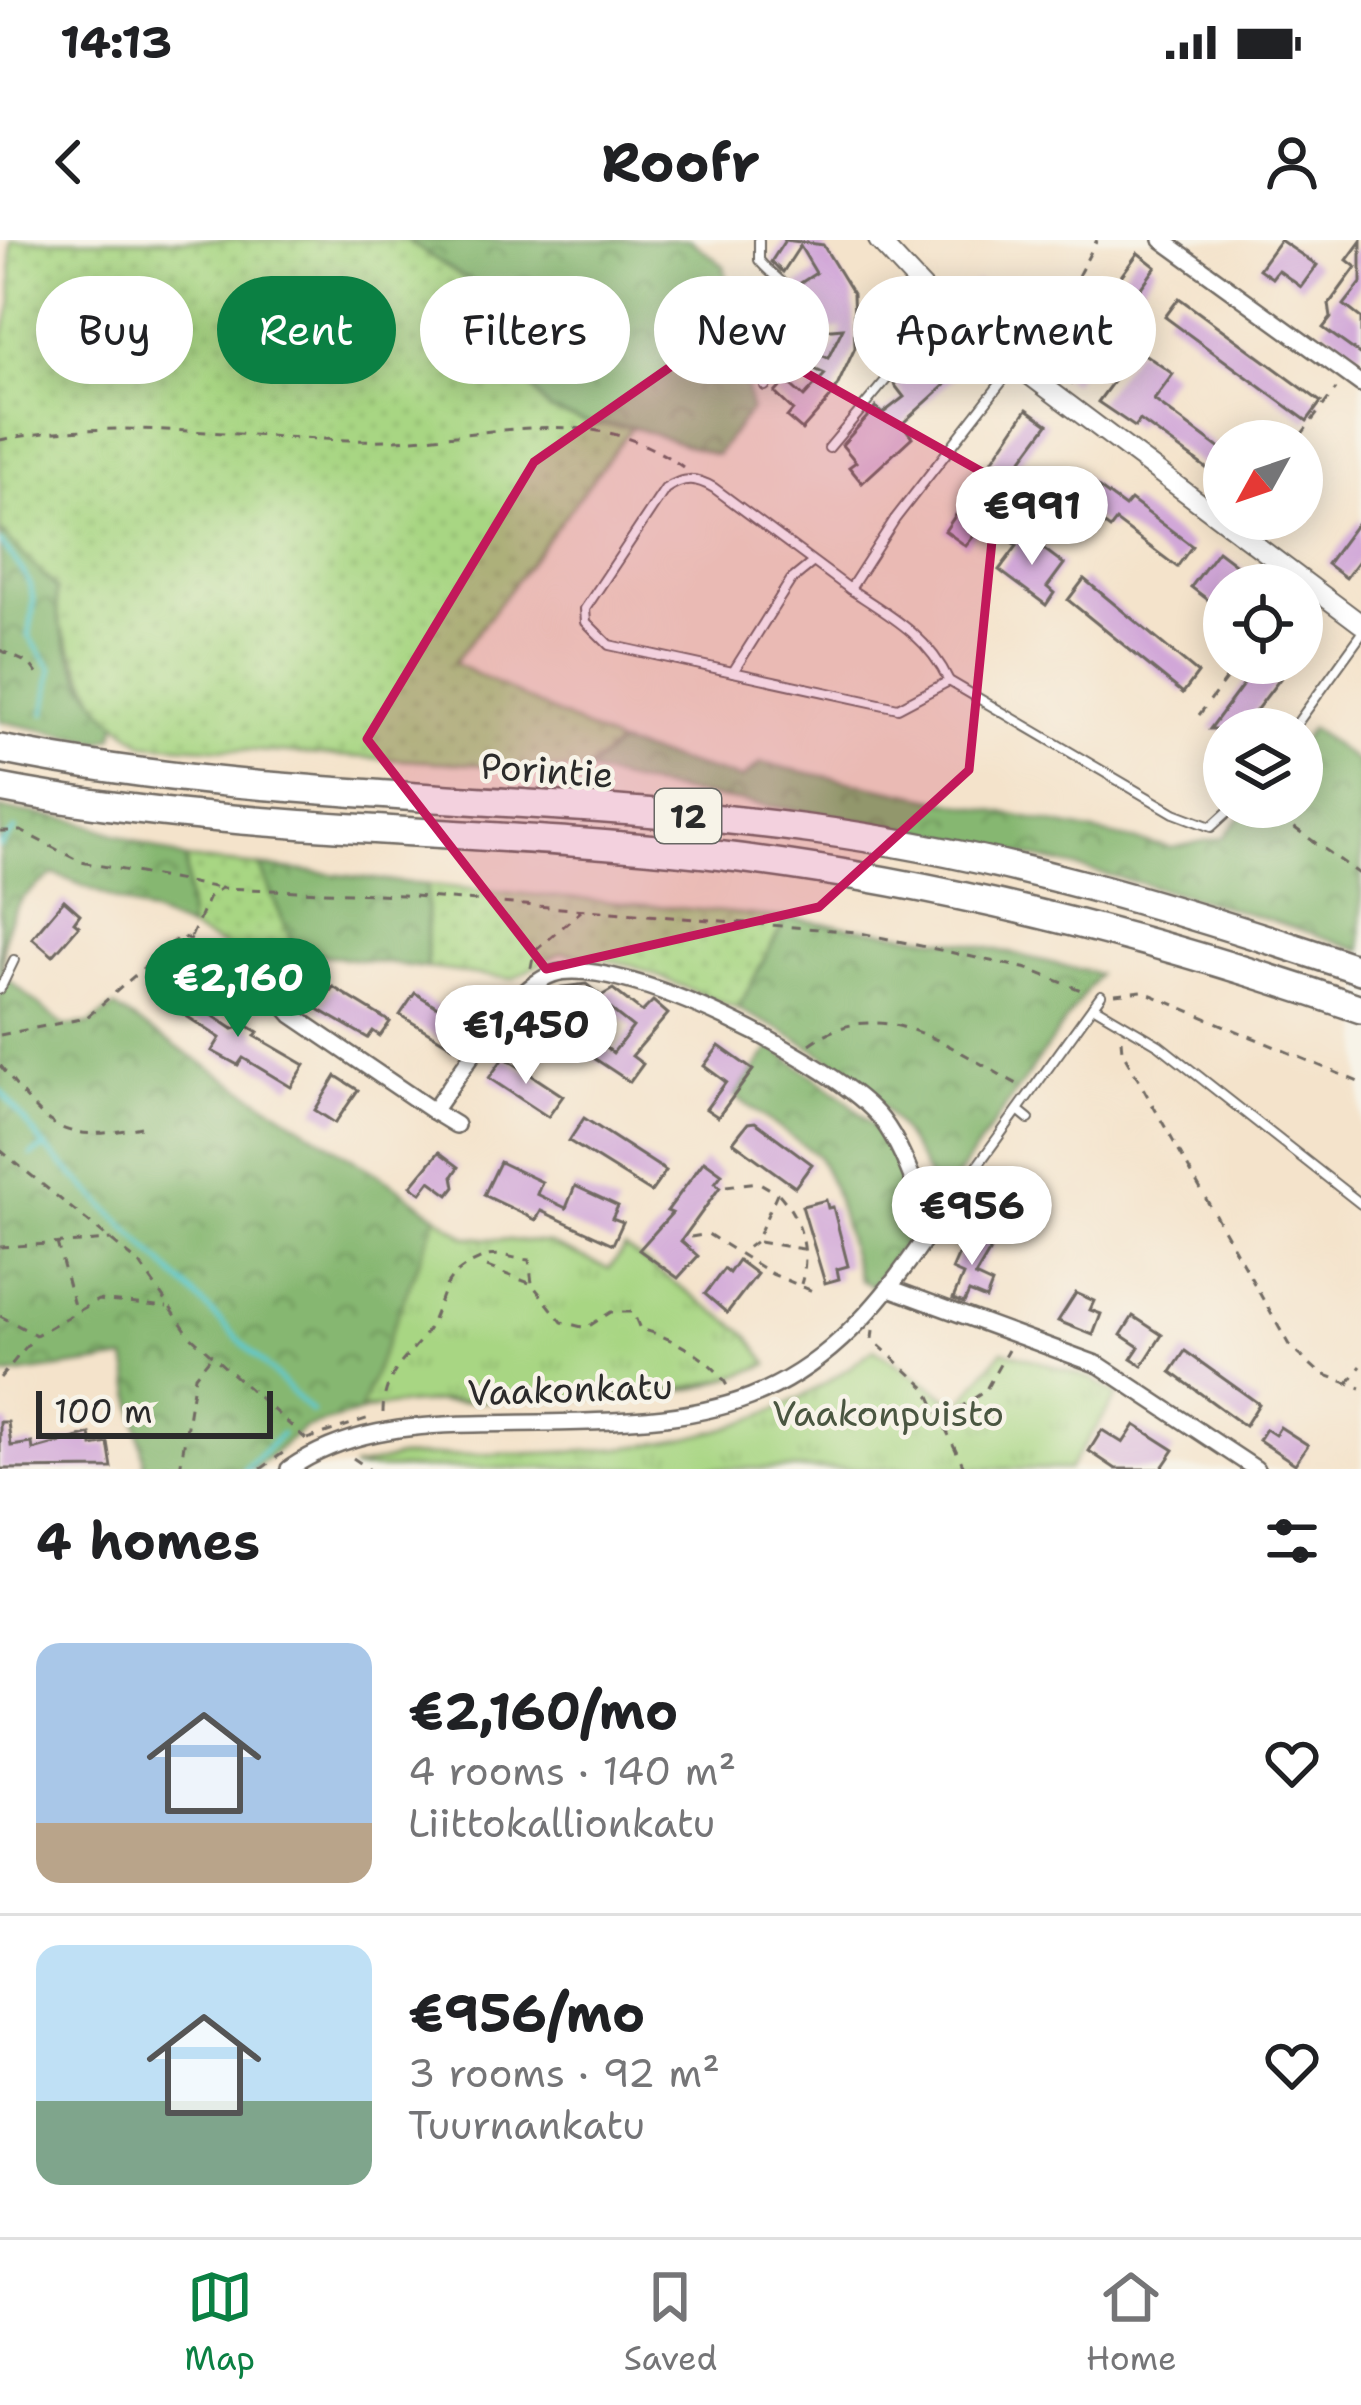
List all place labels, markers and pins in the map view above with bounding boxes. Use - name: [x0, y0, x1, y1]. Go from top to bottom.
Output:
- pin: €991: [961, 466, 1103, 568]
- pin: €2,160: [140, 938, 336, 1040]
- pin: €1,450: [428, 985, 624, 1087]
- pin: €956: [901, 1166, 1043, 1268]

